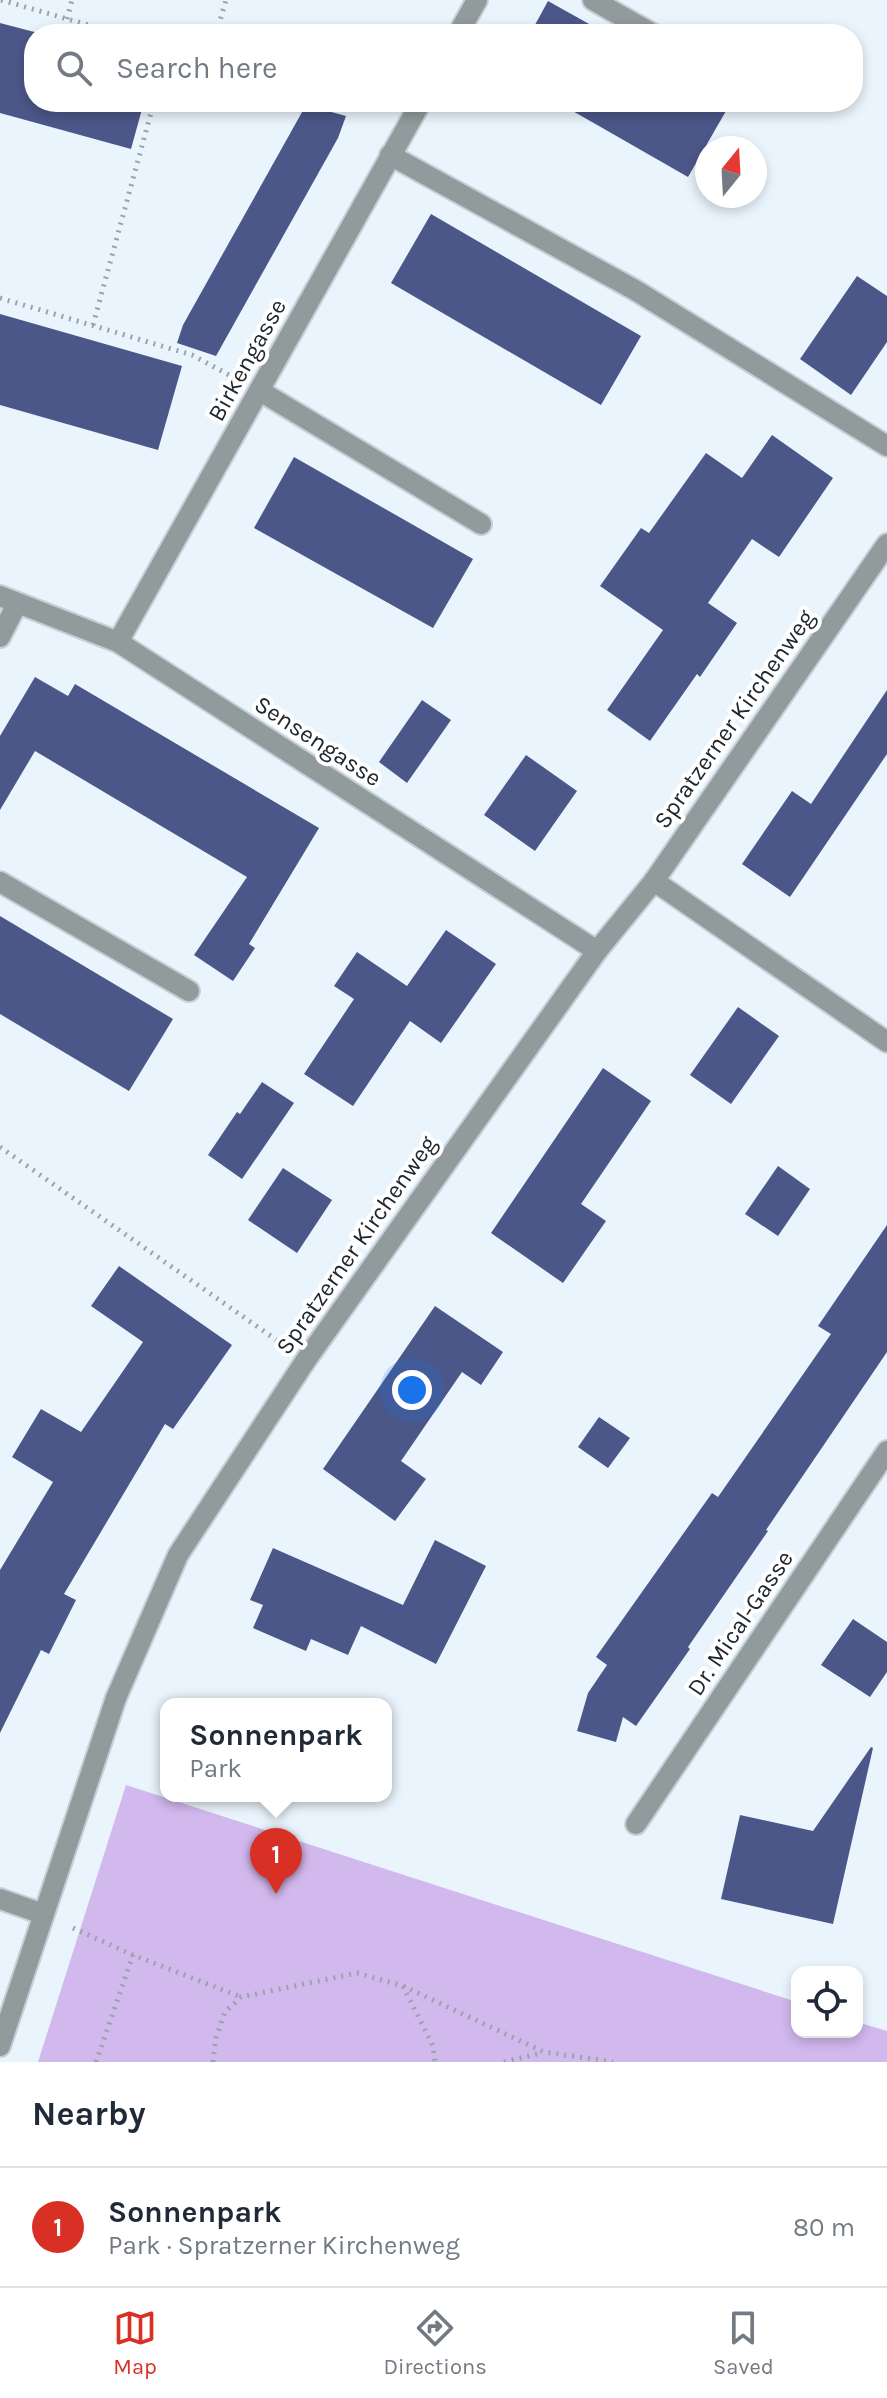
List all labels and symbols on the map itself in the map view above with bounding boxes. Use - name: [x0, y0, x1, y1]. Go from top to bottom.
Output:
- north arrow: [695, 136, 767, 208]
- street label: Birkengasse: [202, 294, 292, 426]
- street label: Spratzerner Kirchenweg: [648, 604, 820, 834]
- street label: Sensengasse: [250, 690, 386, 792]
- street label: Spratzerner Kirchenweg: [270, 1130, 442, 1360]
- your location: [392, 1370, 432, 1410]
- street label: Dr. Mical-Gasse: [681, 1545, 799, 1701]
- pin: 1: [250, 1828, 302, 1894]

